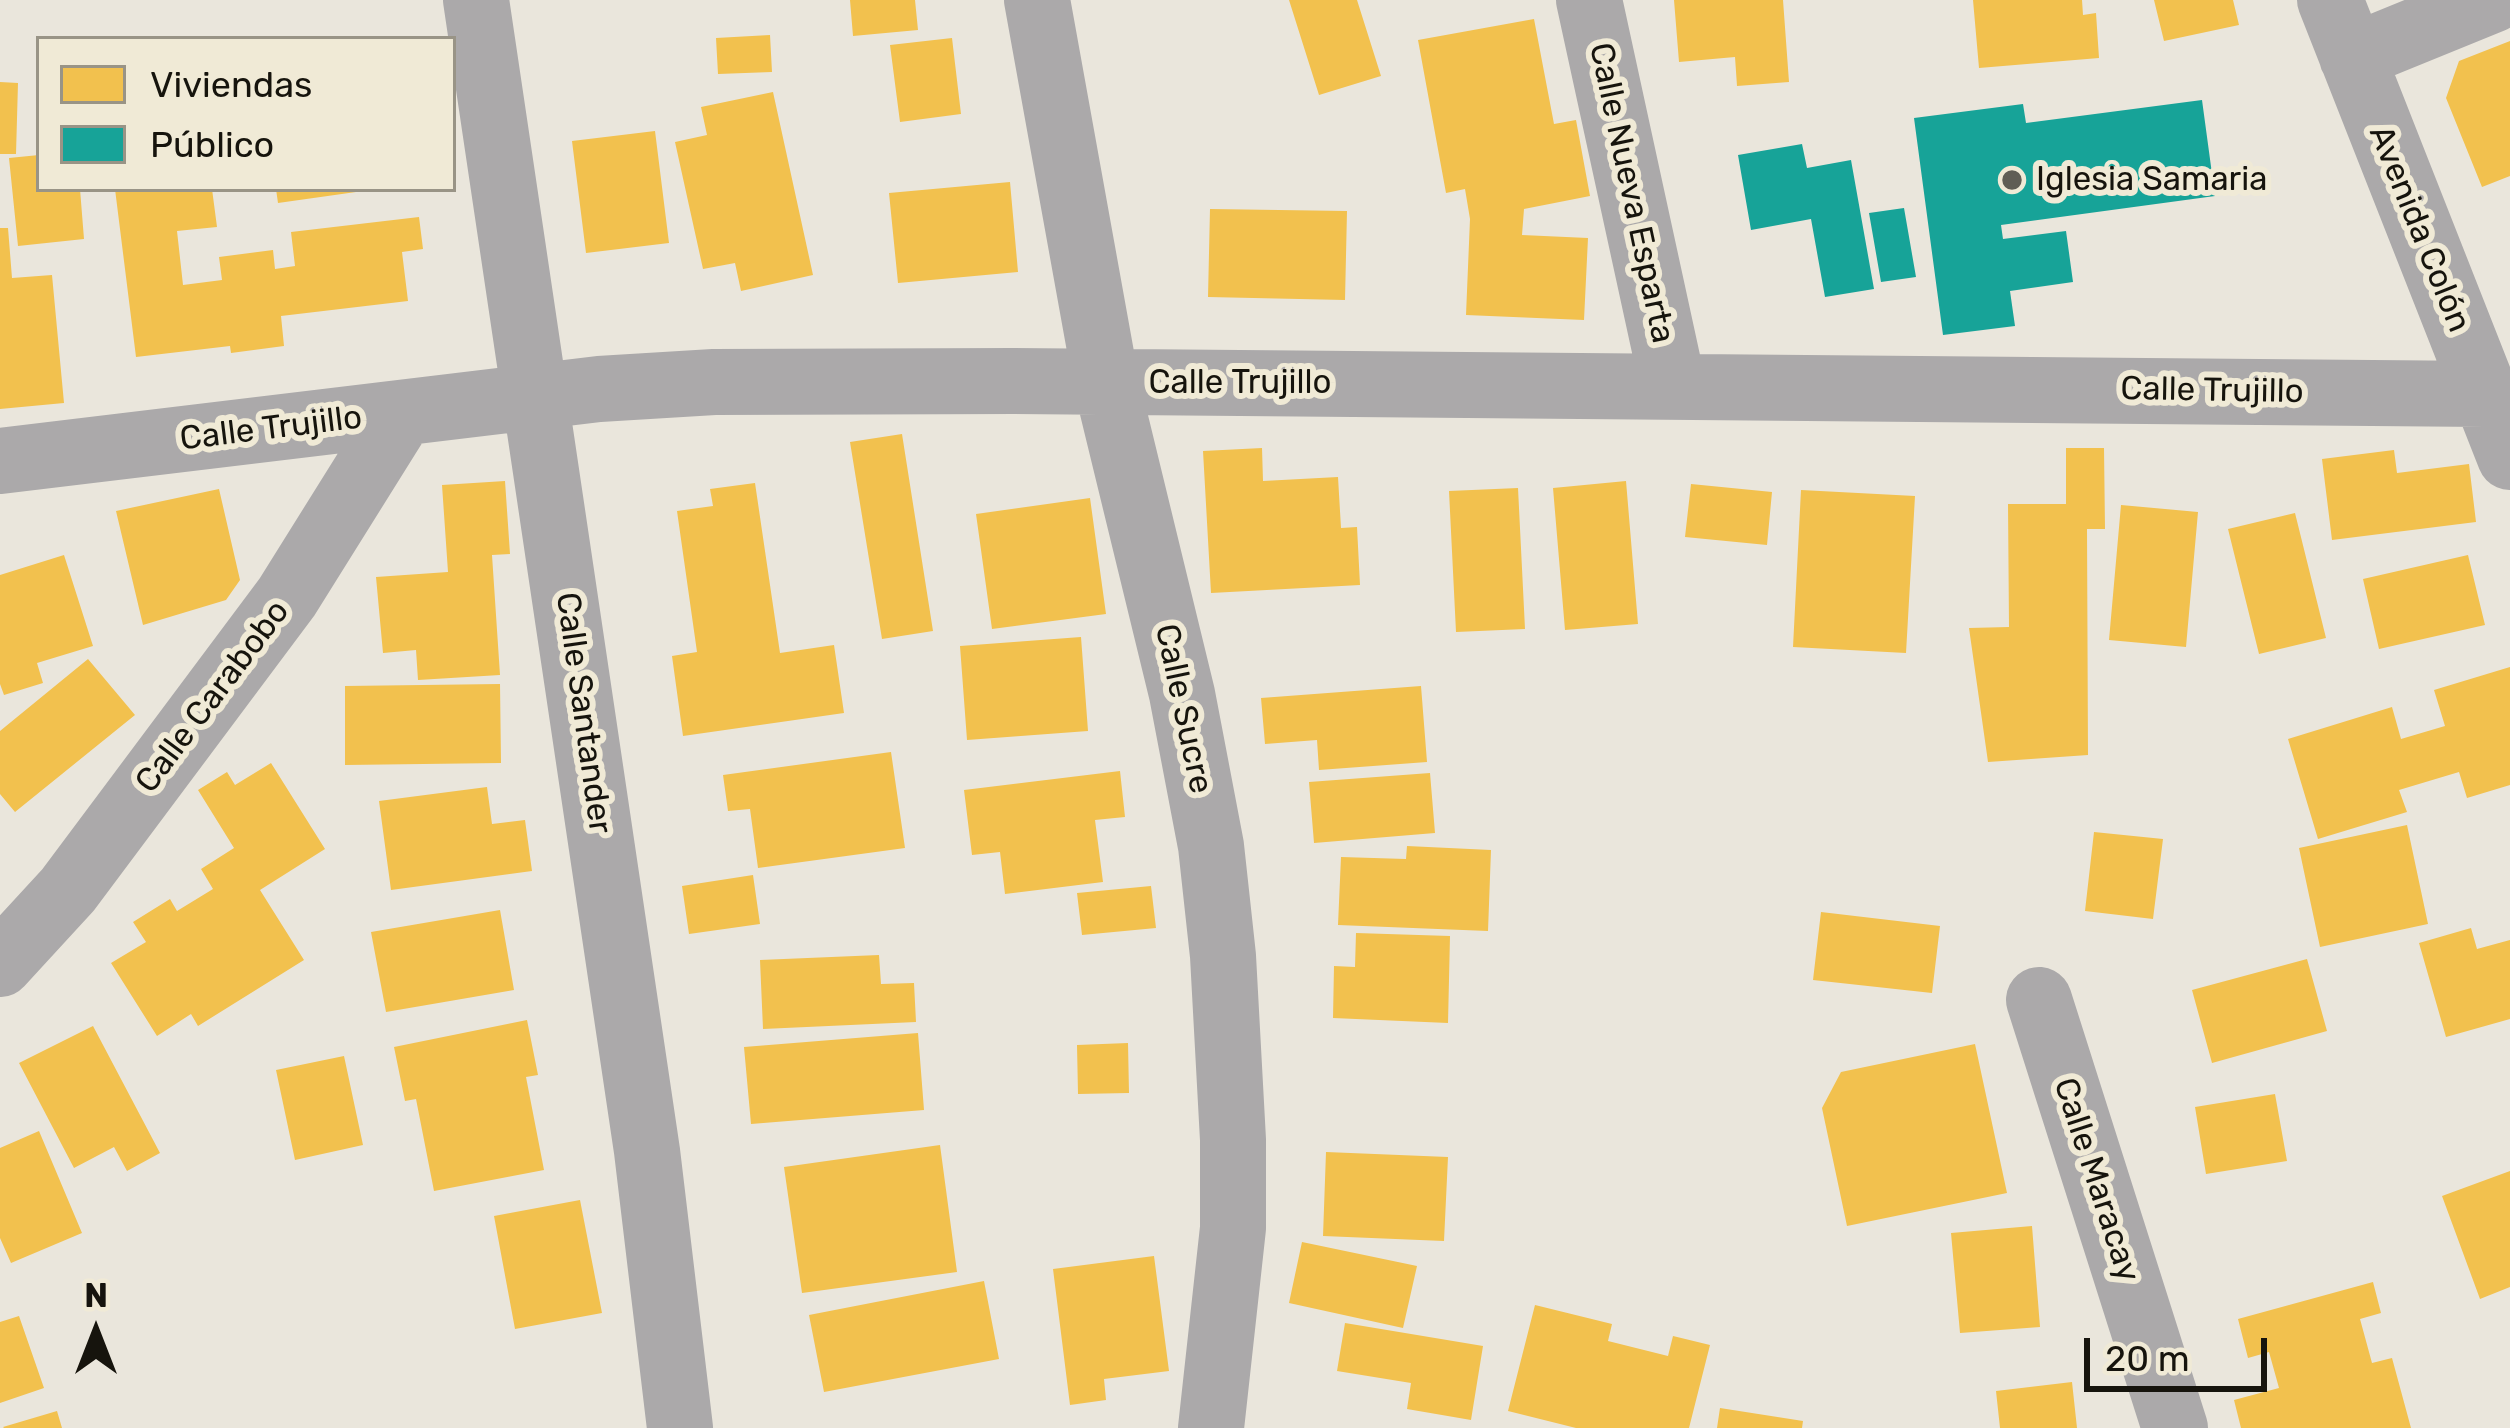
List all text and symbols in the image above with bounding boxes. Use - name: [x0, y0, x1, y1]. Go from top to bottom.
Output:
- legend: [36, 36, 456, 192]
- street label: Calle Nueva Esparta: [1580, 39, 1682, 347]
- text: Viviendas: [150, 63, 312, 106]
- street label: Avenida Colón: [2360, 120, 2478, 338]
- text: Público: [150, 123, 274, 166]
- place label: Iglesia Samaria: [2036, 160, 2267, 200]
- marker: Iglesia Samaria: [1999, 167, 2025, 193]
- street label: Calle Trujillo: [1148, 363, 1332, 403]
- street label: Calle Trujillo: [2120, 370, 2304, 412]
- street label: Calle Trujillo: [178, 398, 364, 460]
- street label: Calle Santander: [546, 590, 620, 836]
- street label: Calle Carabobo: [128, 593, 298, 801]
- street label: Calle Sucre: [1146, 621, 1220, 797]
- street label: Calle Maracay: [2044, 1073, 2148, 1287]
- north arrow: [36, 1272, 156, 1392]
- text: N: [84, 1276, 108, 1315]
- scale bar: [2090, 1314, 2273, 1388]
- text: 20 m: [2105, 1337, 2190, 1380]

